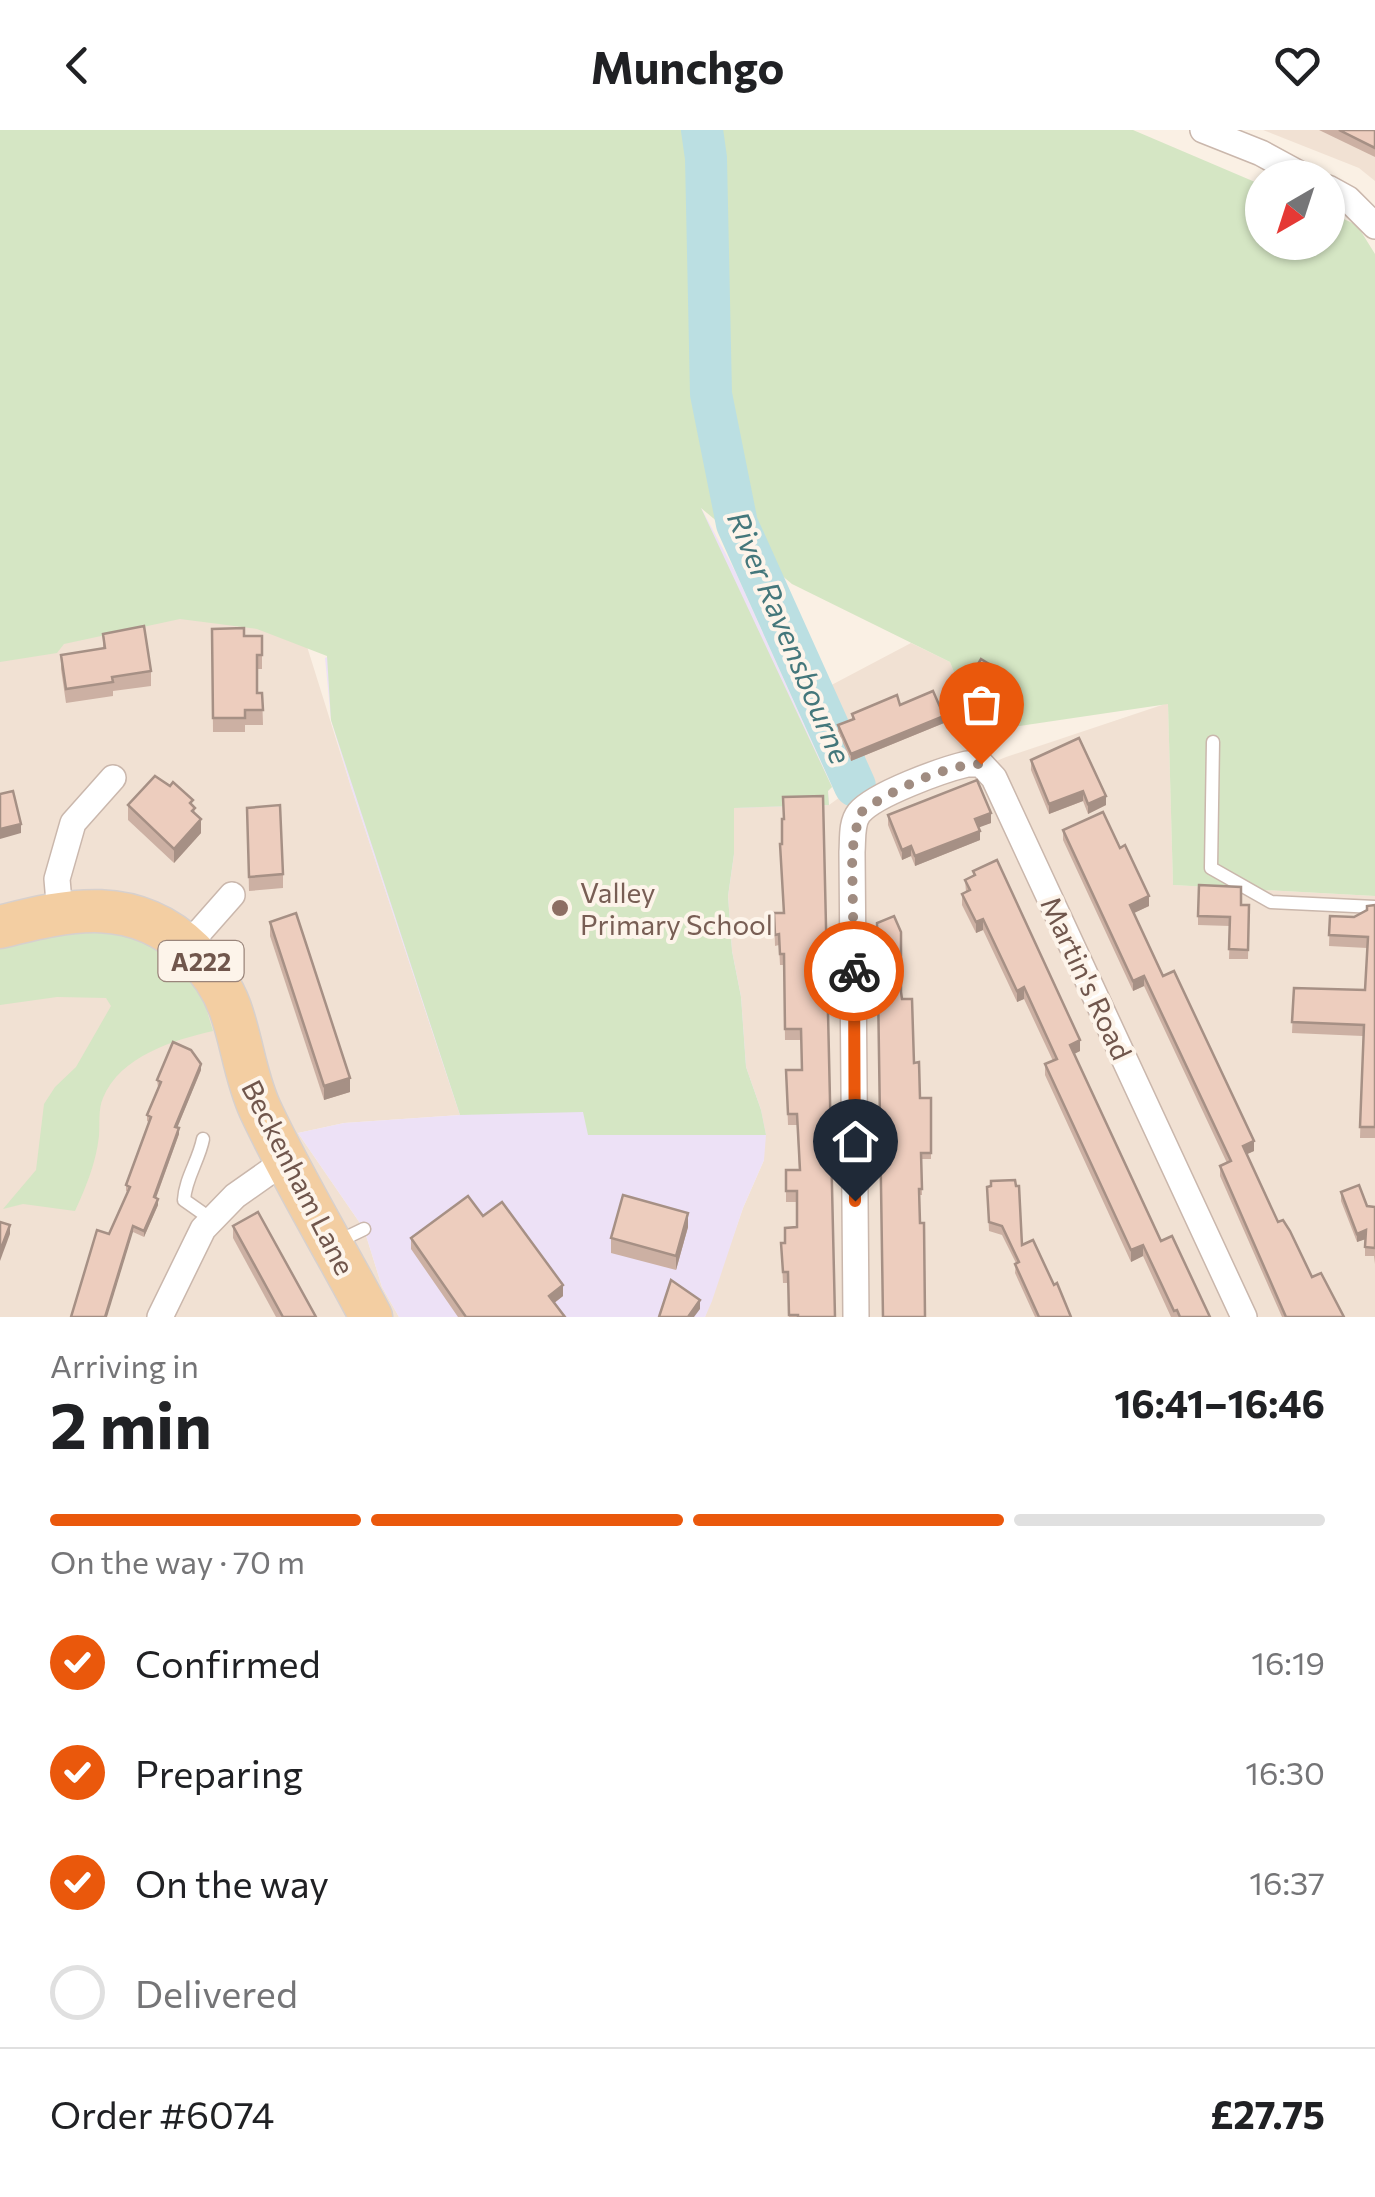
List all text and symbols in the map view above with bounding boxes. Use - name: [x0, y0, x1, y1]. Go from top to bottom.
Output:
- icon: back: [50, 38, 105, 93]
- text: Munchgo: [591, 38, 784, 93]
- icon: heart: [1270, 38, 1325, 93]
- north arrow: [1245, 160, 1345, 260]
- map controls: [1245, 160, 1345, 260]
- water label: River Ravensbourne: [721, 505, 861, 769]
- pin: [939, 662, 1024, 765]
- icon: bag: [954, 677, 1009, 732]
- place label: Valley Primary School: [580, 875, 773, 941]
- street label: Martin's Road: [1034, 891, 1140, 1065]
- marker: Valley Primary School: [549, 897, 571, 919]
- courier: [804, 921, 904, 1021]
- road number: A222: [158, 941, 244, 981]
- icon: bike: [827, 944, 882, 999]
- street label: Beckenham Lane: [235, 1074, 363, 1280]
- pin: [813, 1099, 898, 1202]
- icon: home: [828, 1114, 883, 1169]
- text: Arriving in: [50, 1345, 199, 1385]
- text: 16:41–16:46: [1114, 1379, 1325, 1426]
- text: 2 min: [50, 1383, 212, 1462]
- text: On the way · 70 m: [50, 1541, 305, 1581]
- icon: check: [50, 1635, 105, 1690]
- text: Confirmed: [135, 1639, 321, 1686]
- text: 16:19: [1251, 1642, 1325, 1682]
- icon: check: [50, 1745, 105, 1800]
- text: Preparing: [135, 1749, 303, 1796]
- text: 16:30: [1245, 1752, 1325, 1792]
- icon: check: [50, 1855, 105, 1910]
- text: On the way: [135, 1859, 329, 1906]
- text: 16:37: [1249, 1862, 1325, 1902]
- text: Delivered: [135, 1969, 298, 2016]
- text: Order #6074: [50, 2090, 274, 2137]
- text: £27.75: [1210, 2090, 1325, 2137]

